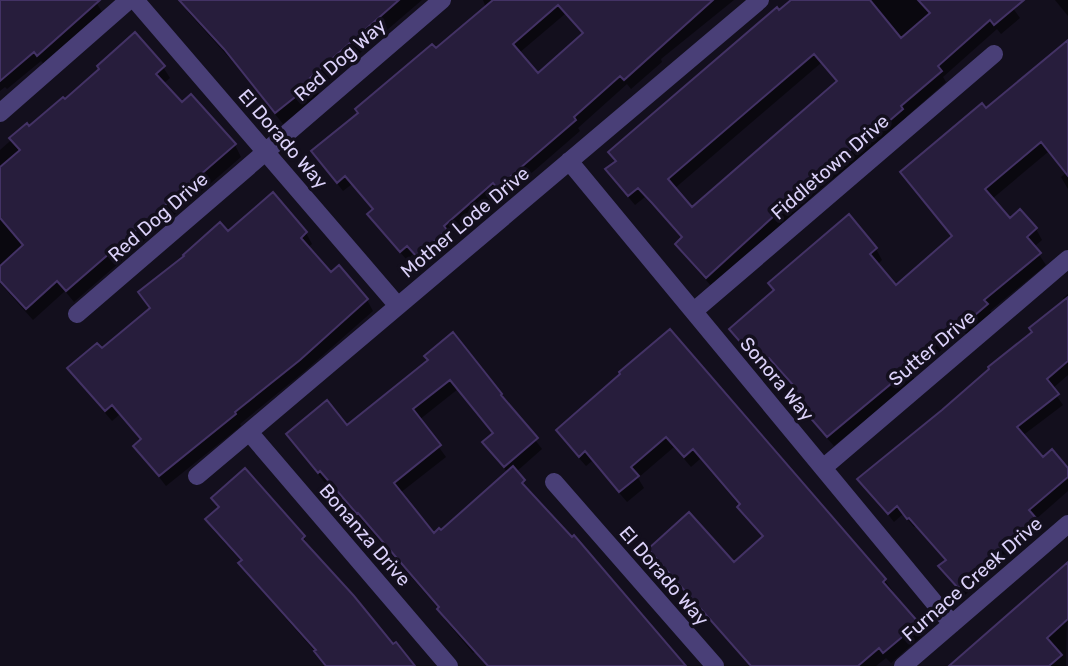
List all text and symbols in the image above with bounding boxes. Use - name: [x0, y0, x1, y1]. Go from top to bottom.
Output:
- street label: Red Dog Way: [289, 14, 391, 106]
- street label: El Dorado Way: [233, 84, 333, 194]
- street label: Fiddletown Drive: [766, 110, 894, 224]
- street label: Mother Lode Drive: [396, 162, 534, 282]
- street label: Red Dog Drive: [103, 167, 213, 267]
- street label: Sutter Drive: [884, 305, 980, 391]
- street label: Sonora Way: [735, 332, 819, 426]
- street label: Bonanza Drive: [314, 479, 416, 591]
- street label: Furnace Creek Drive: [897, 512, 1047, 646]
- street label: El Dorado Way: [614, 521, 714, 631]

